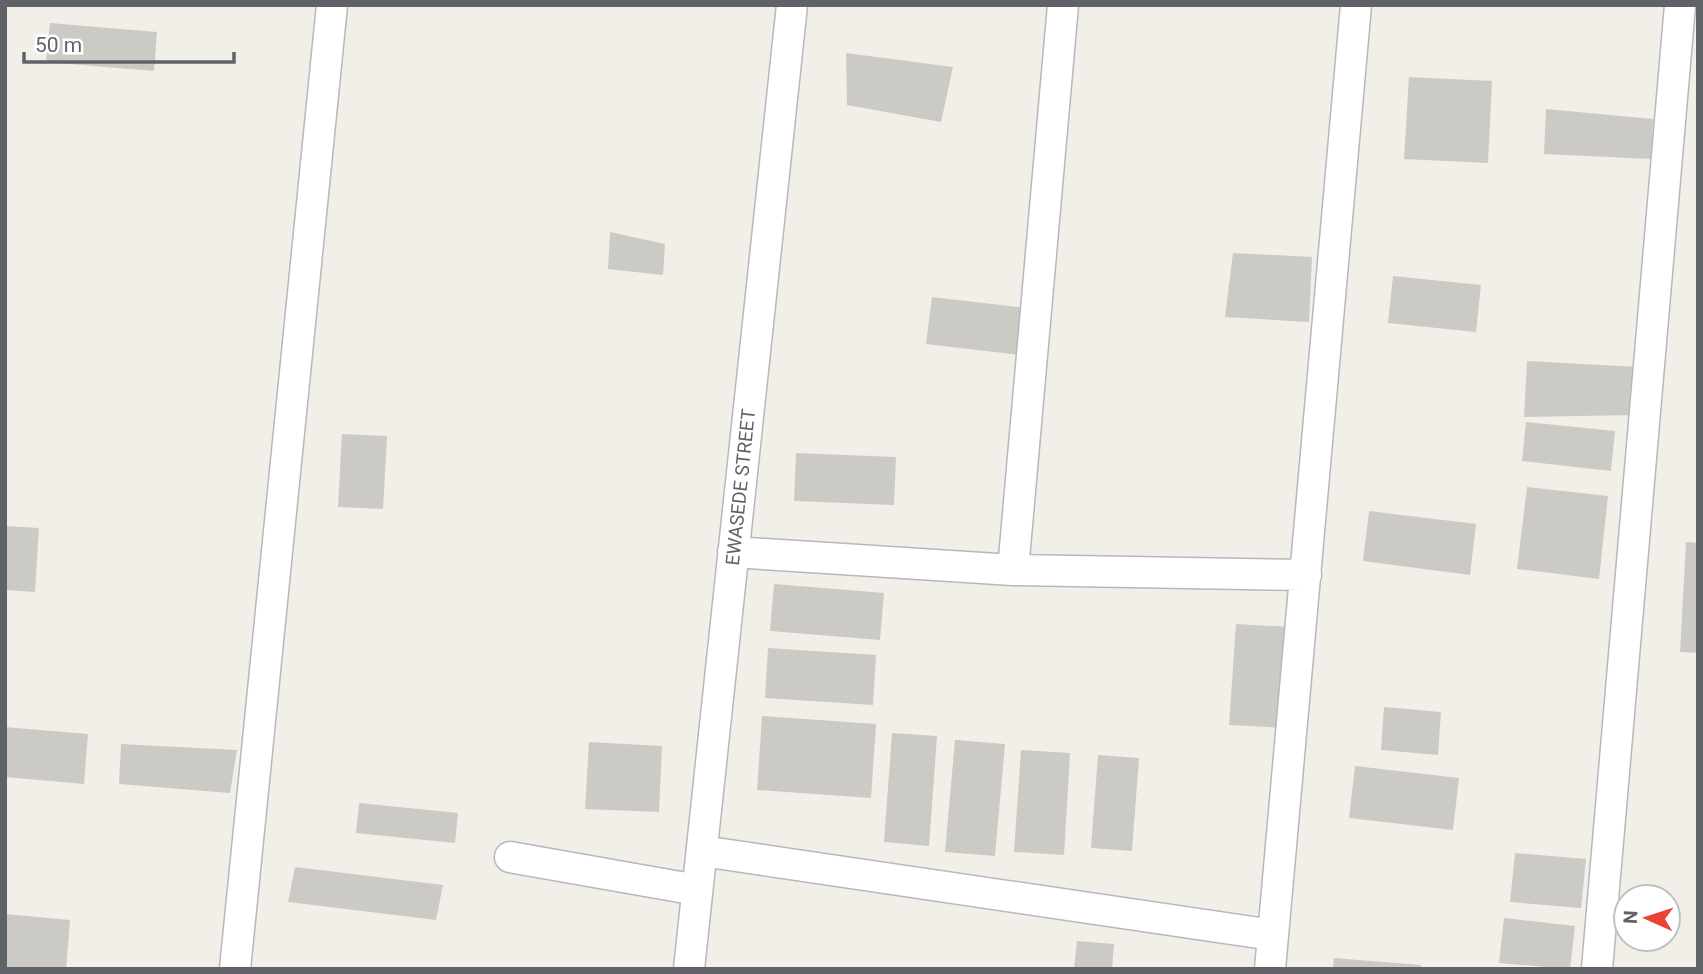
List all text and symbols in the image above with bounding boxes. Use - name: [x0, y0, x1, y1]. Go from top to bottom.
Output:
- scale bar: [24, 21, 234, 65]
- text: 50 m: [35, 33, 82, 57]
- street label: EWASEDE STREET: [721, 408, 760, 566]
- north arrow: [1612, 883, 1682, 953]
- text: N: [1619, 910, 1642, 924]

